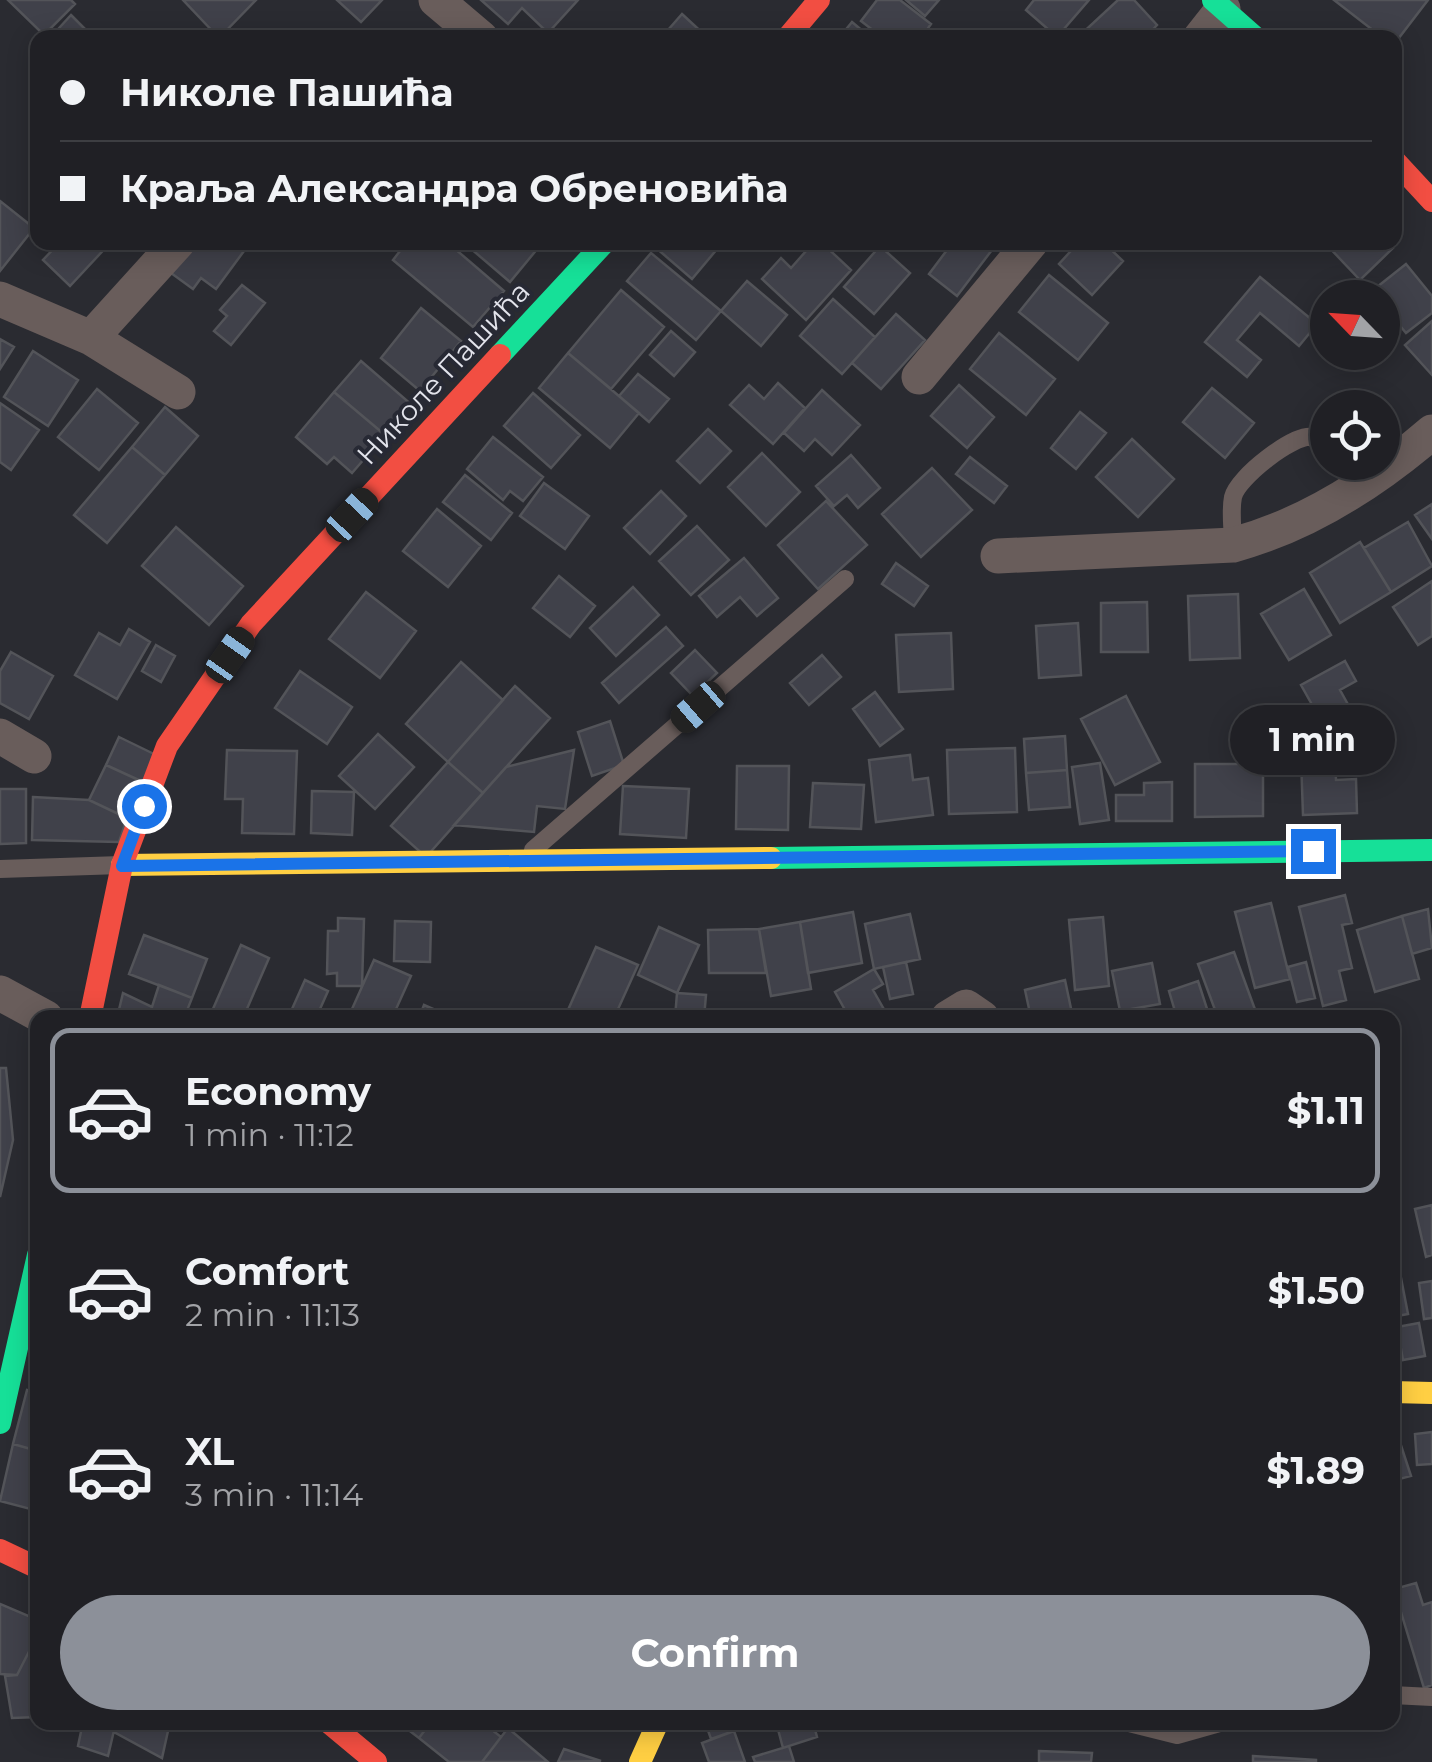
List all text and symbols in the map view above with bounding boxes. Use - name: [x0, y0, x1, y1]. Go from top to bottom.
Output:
- text: Николе Пашића: [120, 69, 454, 116]
- text: Краља Александра Обреновића: [120, 165, 788, 212]
- street label: Николе Пашића: [349, 274, 537, 472]
- north arrow: [1310, 280, 1400, 370]
- map controls: [1310, 280, 1400, 480]
- button: locate: [1310, 390, 1400, 480]
- car: [321, 483, 383, 547]
- car: [201, 622, 259, 688]
- car: [666, 676, 730, 738]
- callout: 1 min: [1230, 706, 1396, 776]
- text: 1 min: [1269, 720, 1356, 759]
- route start: [122, 784, 167, 829]
- route end: [1291, 829, 1336, 874]
- icon: car: [65, 1066, 155, 1156]
- text: Economy: [185, 1068, 371, 1115]
- text: $1.11: [1287, 1087, 1365, 1134]
- text: 1 min · 11:12: [185, 1115, 354, 1154]
- icon: car: [65, 1246, 155, 1336]
- text: Comfort: [185, 1248, 349, 1295]
- text: $1.50: [1268, 1267, 1365, 1314]
- text: 2 min · 11:13: [185, 1295, 360, 1334]
- icon: car: [65, 1426, 155, 1516]
- text: XL: [185, 1428, 234, 1475]
- text: $1.89: [1267, 1447, 1365, 1494]
- text: 3 min · 11:14: [185, 1475, 363, 1514]
- button: Confirm: [60, 1595, 1370, 1710]

